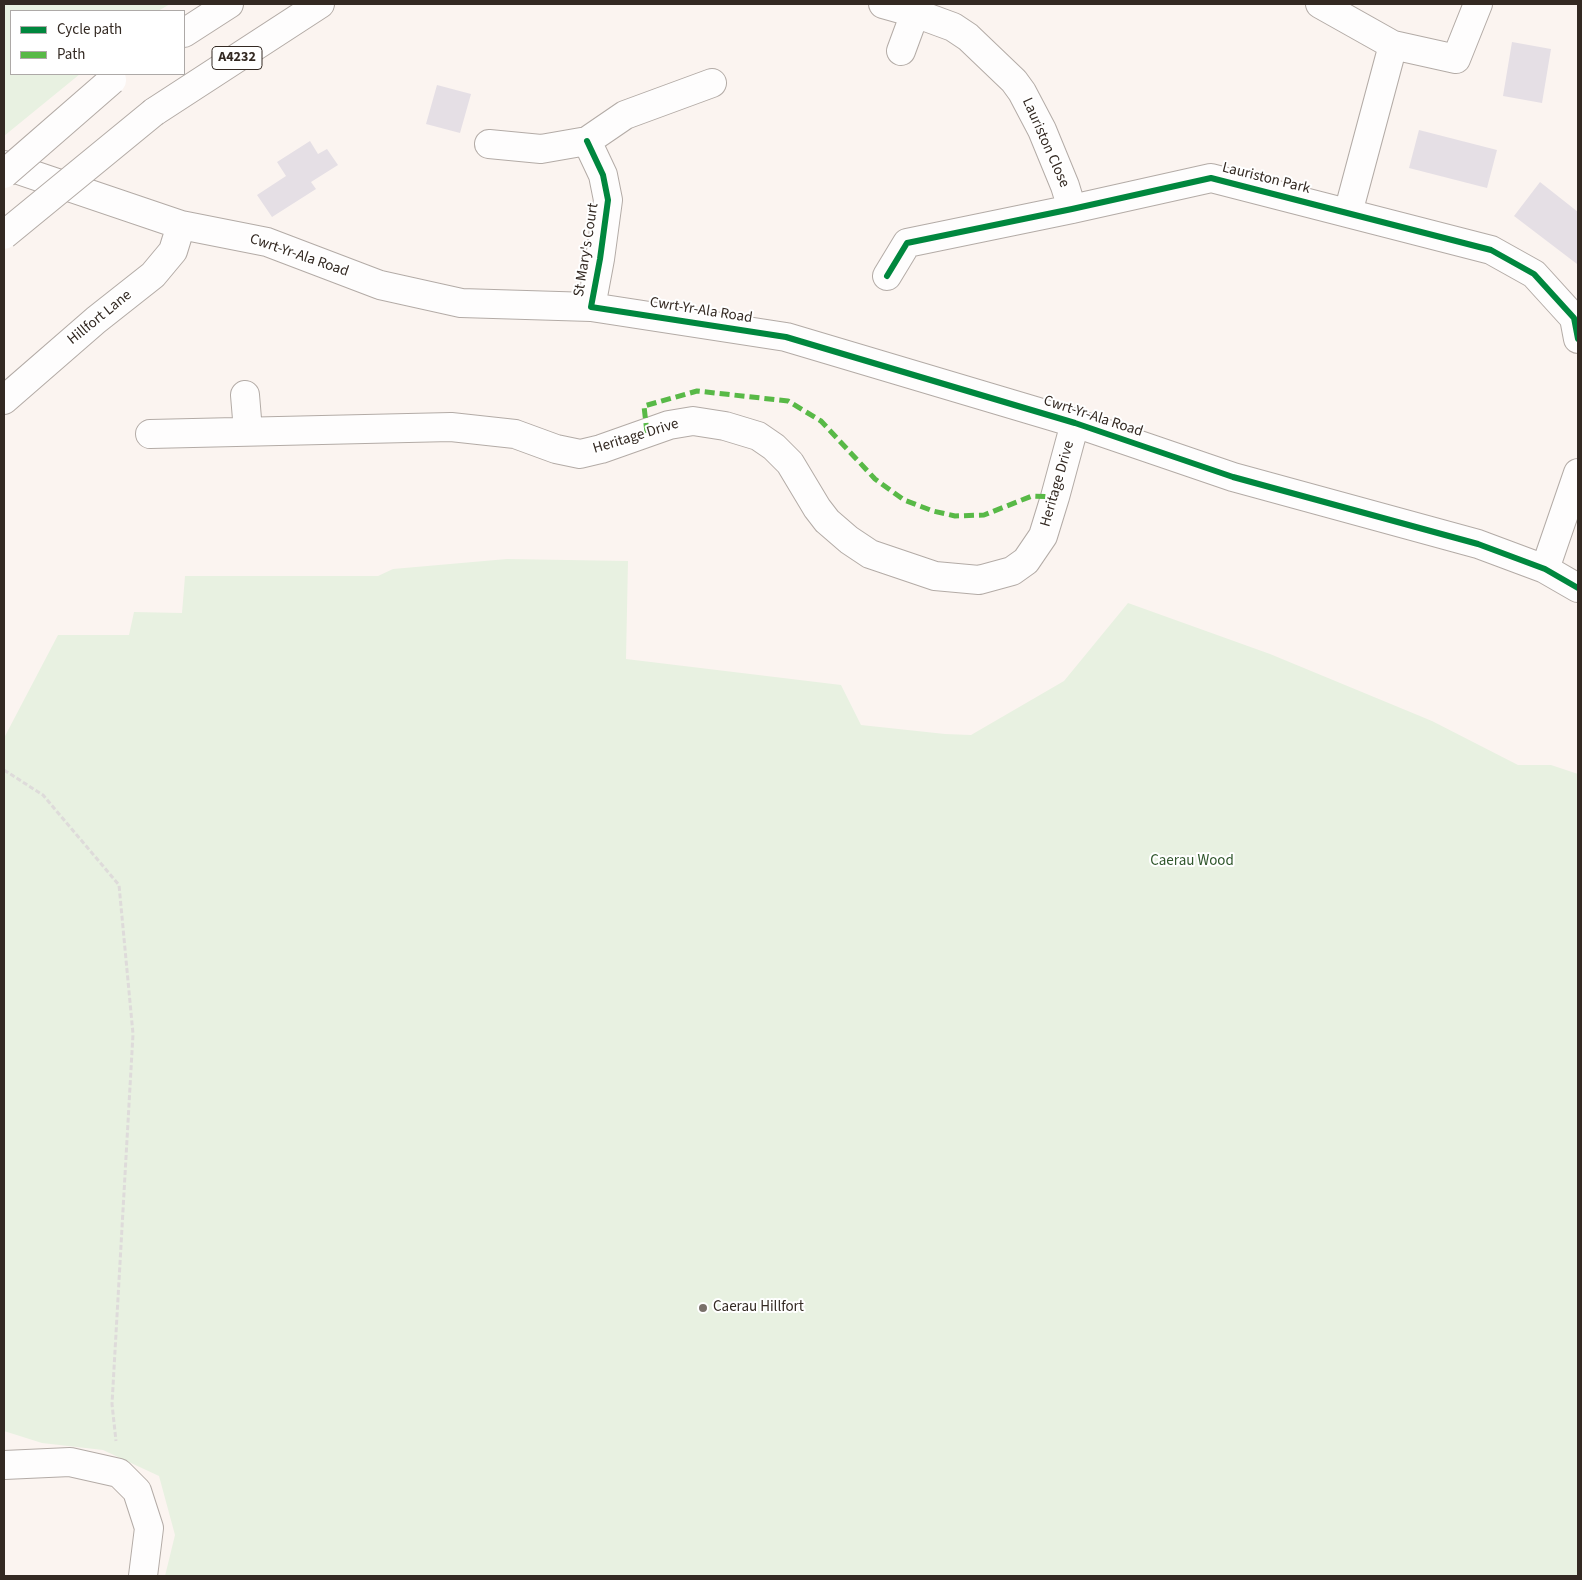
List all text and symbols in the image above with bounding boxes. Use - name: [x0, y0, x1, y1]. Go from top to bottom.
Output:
- legend: [10, 10, 185, 75]
- text: Cycle path: [57, 19, 122, 40]
- text: Path: [57, 44, 85, 65]
- road number: A4232: [212, 46, 262, 70]
- street label: Lauriston Close: [1017, 95, 1073, 191]
- street label: Lauriston Park: [1220, 159, 1312, 199]
- street label: St Mary's Court: [571, 202, 603, 298]
- street label: Cwrt-Yr-Ala Road: [247, 231, 351, 281]
- street label: Hillfort Lane: [64, 287, 136, 349]
- street label: Cwrt-Yr-Ala Road: [648, 294, 754, 328]
- street label: Cwrt-Yr-Ala Road: [1041, 392, 1145, 442]
- street label: Heritage Drive: [591, 415, 681, 459]
- street label: Heritage Drive: [1037, 439, 1079, 529]
- park label: Caerau Wood: [1150, 853, 1234, 871]
- place label: Caerau Hillfort: [713, 1299, 804, 1317]
- marker: Caerau Hillfort: [697, 1302, 709, 1314]

